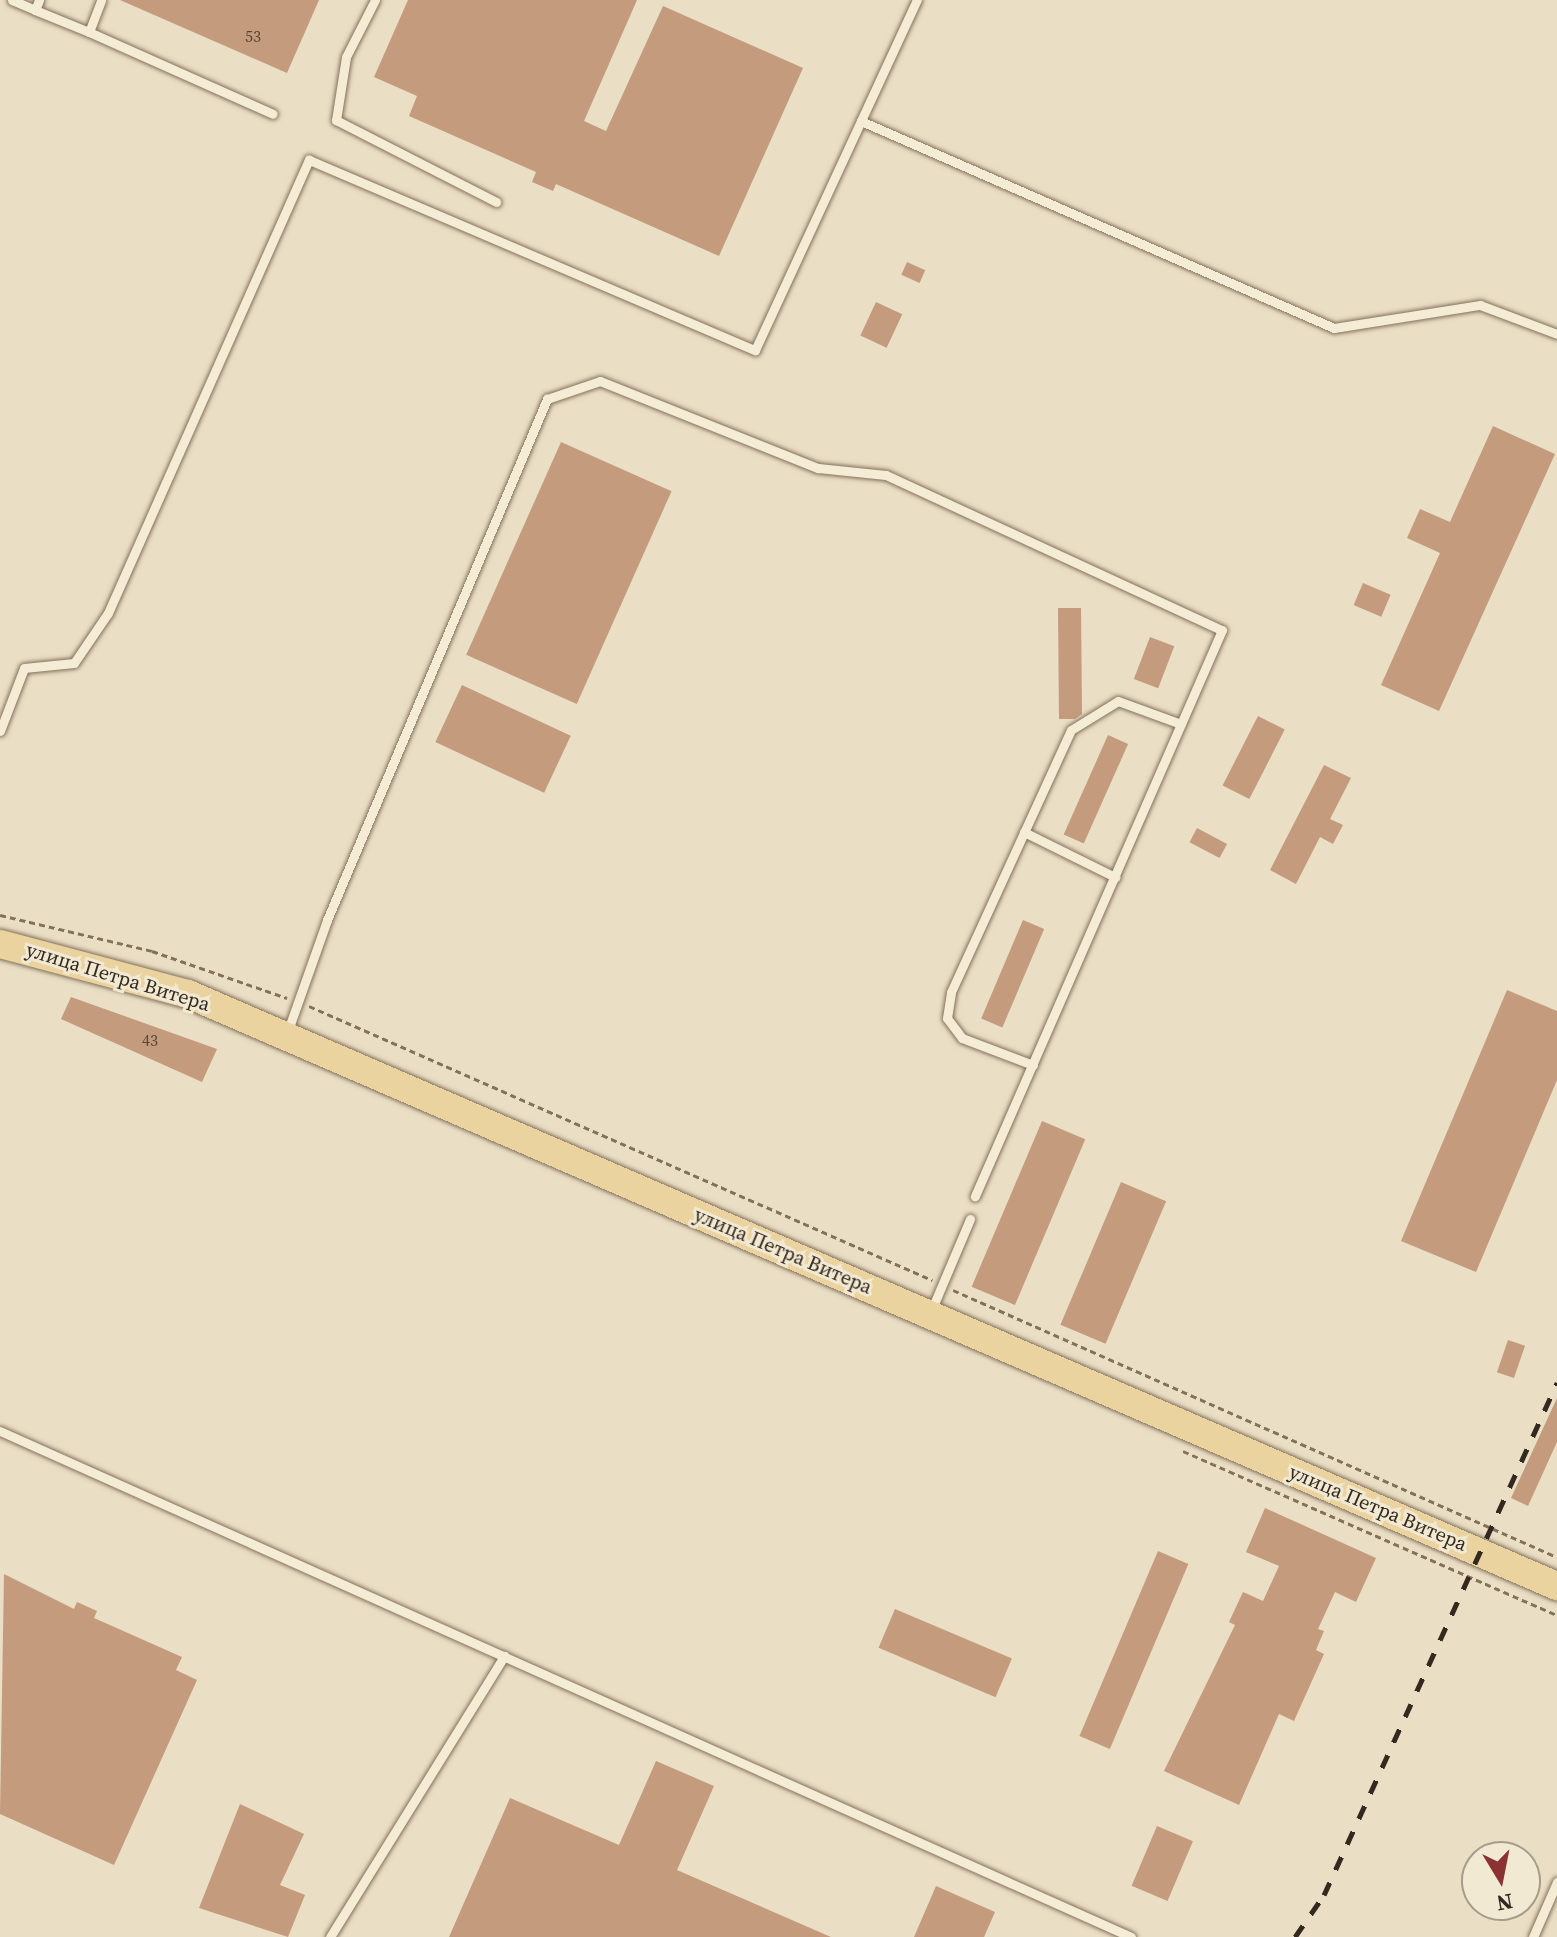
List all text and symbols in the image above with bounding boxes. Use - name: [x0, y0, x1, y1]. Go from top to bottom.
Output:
- house number: 53: [245, 26, 261, 46]
- street label: улица Петра Витера: [23, 938, 213, 1016]
- house number: 43: [142, 1030, 158, 1050]
- street label: улица Петра Витера: [690, 1203, 876, 1299]
- street label: улица Петра Витера: [1285, 1460, 1471, 1556]
- north arrow: [1461, 1841, 1541, 1921]
- text: N: [1494, 1887, 1515, 1919]

